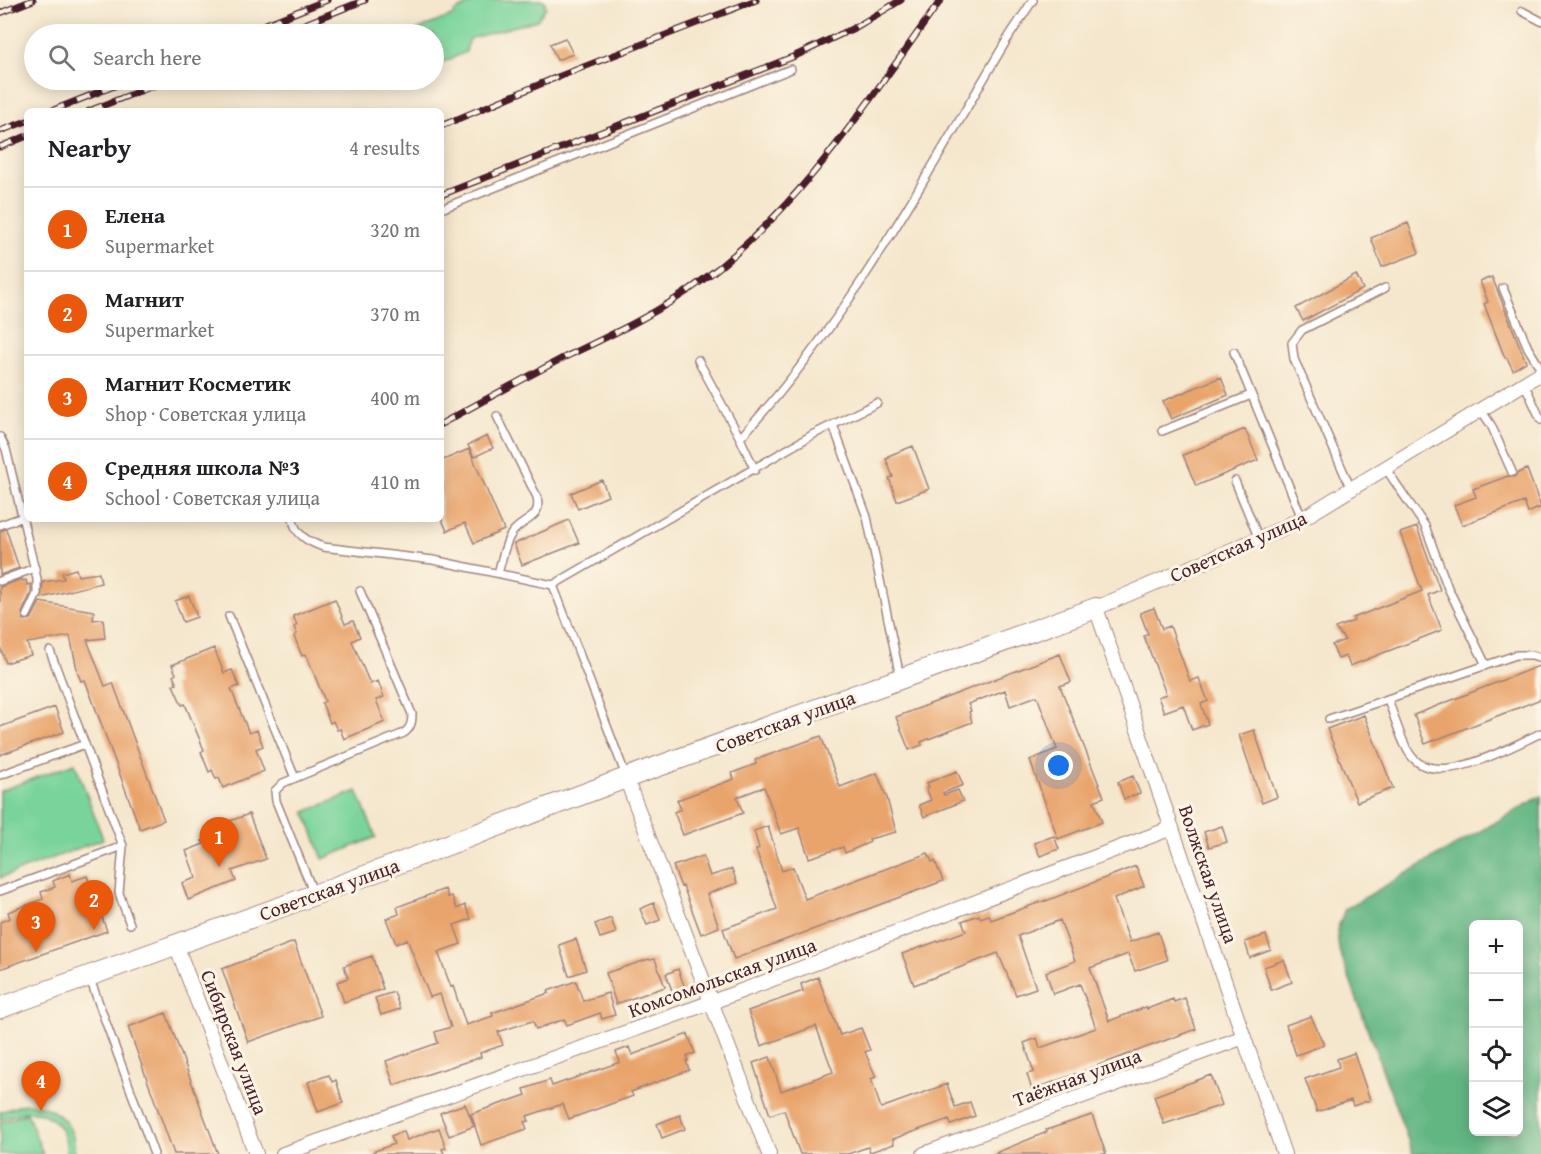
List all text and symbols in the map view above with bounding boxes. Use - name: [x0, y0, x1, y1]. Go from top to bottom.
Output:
- search box: [24, 24, 444, 90]
- icon: search: [45, 41, 78, 74]
- text: Search here: [93, 41, 202, 73]
- text: Nearby: [48, 128, 131, 167]
- text: 4 results: [349, 133, 420, 162]
- text: Елена: [105, 199, 165, 231]
- text: 1: [62, 215, 73, 244]
- text: 320 m: [370, 215, 420, 244]
- text: Supermarket: [105, 231, 214, 260]
- text: Магнит: [105, 283, 184, 315]
- text: 2: [62, 299, 73, 328]
- text: 370 m: [370, 299, 420, 328]
- text: Supermarket: [105, 315, 214, 344]
- text: Магнит Косметик: [105, 367, 291, 399]
- text: 3: [62, 383, 73, 412]
- text: 400 m: [370, 383, 420, 412]
- text: Shop · Советская улица: [105, 399, 306, 428]
- text: Средняя школа №3: [105, 451, 300, 483]
- text: 4: [62, 467, 73, 496]
- text: 410 m: [370, 467, 420, 496]
- text: School · Советская улица: [105, 483, 320, 512]
- street label: Советская улица: [1165, 503, 1312, 589]
- street label: Советская улица: [711, 682, 860, 760]
- your location: [1044, 751, 1073, 780]
- street label: Волжская улица: [1172, 801, 1246, 948]
- pin: 1: [200, 818, 238, 867]
- street label: Советская улица: [255, 850, 404, 928]
- pin: 2: [74, 880, 113, 930]
- pin: 3: [16, 902, 56, 952]
- map controls: [1469, 920, 1523, 1136]
- button: +: [1469, 920, 1523, 974]
- street label: Комсомольская улица: [624, 929, 821, 1025]
- street label: Сибирская улица: [194, 965, 276, 1119]
- button: −: [1469, 974, 1523, 1028]
- button: locate: [1469, 1028, 1523, 1082]
- street label: Таёжная улица: [1009, 1040, 1146, 1114]
- pin: 4: [22, 1062, 60, 1111]
- button: layers: [1469, 1082, 1523, 1136]

